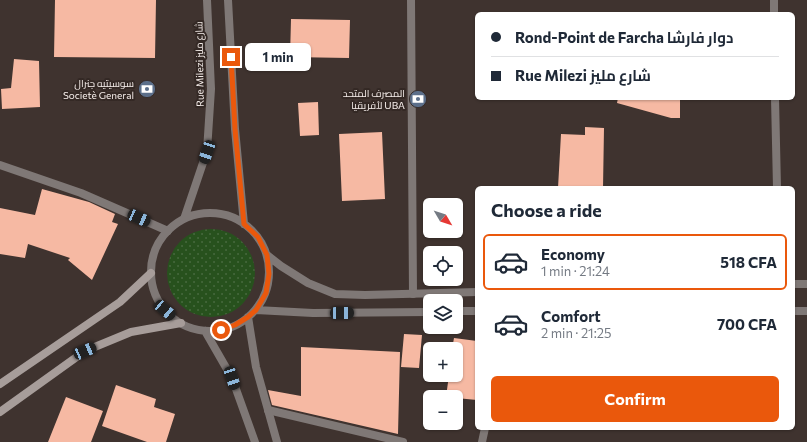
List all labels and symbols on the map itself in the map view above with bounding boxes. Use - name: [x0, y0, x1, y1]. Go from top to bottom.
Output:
- street label: Rue Milezi شارع مليز: [192, 21, 207, 107]
- callout: 1 min: [245, 43, 311, 71]
- route end: [222, 48, 240, 66]
- place label: سوسيتيه جنرال Societè General: [63, 77, 134, 101]
- bank icon: سوسيتيه جنرال Societè General: [137, 79, 157, 99]
- place label: المصرف المتحد لأفريقيا UBA: [343, 87, 405, 111]
- bank icon: المصرف المتحد لأفريقيا UBA: [408, 89, 428, 109]
- car: [197, 139, 217, 165]
- north arrow: [423, 198, 463, 238]
- car: [126, 208, 152, 228]
- car: [152, 298, 178, 322]
- car: [330, 307, 354, 319]
- route start: [212, 321, 230, 339]
- car: [72, 341, 98, 361]
- car: [222, 365, 242, 391]

